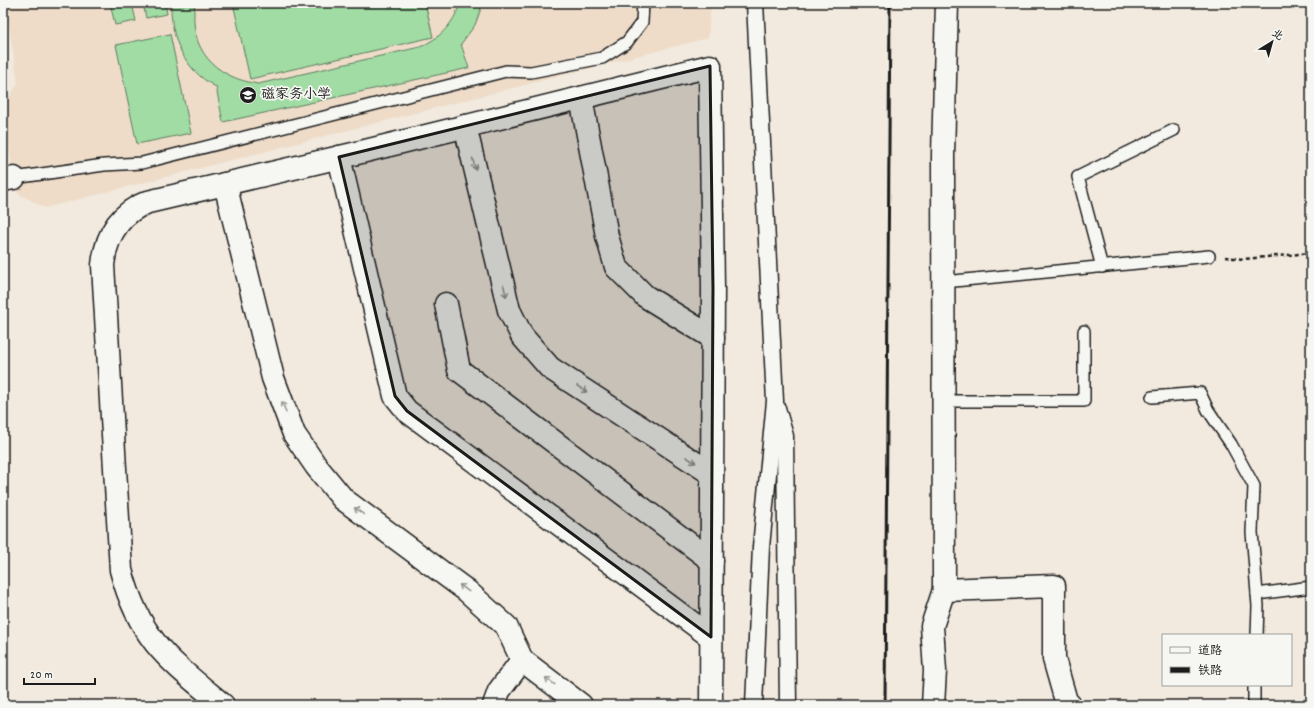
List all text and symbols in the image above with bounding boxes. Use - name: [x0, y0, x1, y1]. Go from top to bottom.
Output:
- north arrow: [1252, 22, 1292, 62]
- text: 北: [1268, 26, 1286, 45]
- school or university icon: 磁家务小学: [238, 85, 258, 105]
- place label: 磁家务小学: [261, 85, 331, 105]
- one-way arrow: [471, 158, 478, 171]
- one-way arrow: [501, 284, 509, 297]
- one-way arrow: [577, 385, 588, 393]
- one-way arrow: [280, 402, 288, 414]
- one-way arrow: [685, 456, 696, 464]
- one-way arrow: [353, 507, 364, 515]
- one-way arrow: [458, 584, 469, 592]
- legend: [1162, 634, 1292, 686]
- text: 道路: [1198, 643, 1222, 660]
- scale bar: [24, 660, 95, 686]
- text: 铁路: [1198, 663, 1222, 680]
- text: 20 m: [30, 667, 53, 684]
- one-way arrow: [545, 677, 556, 686]

